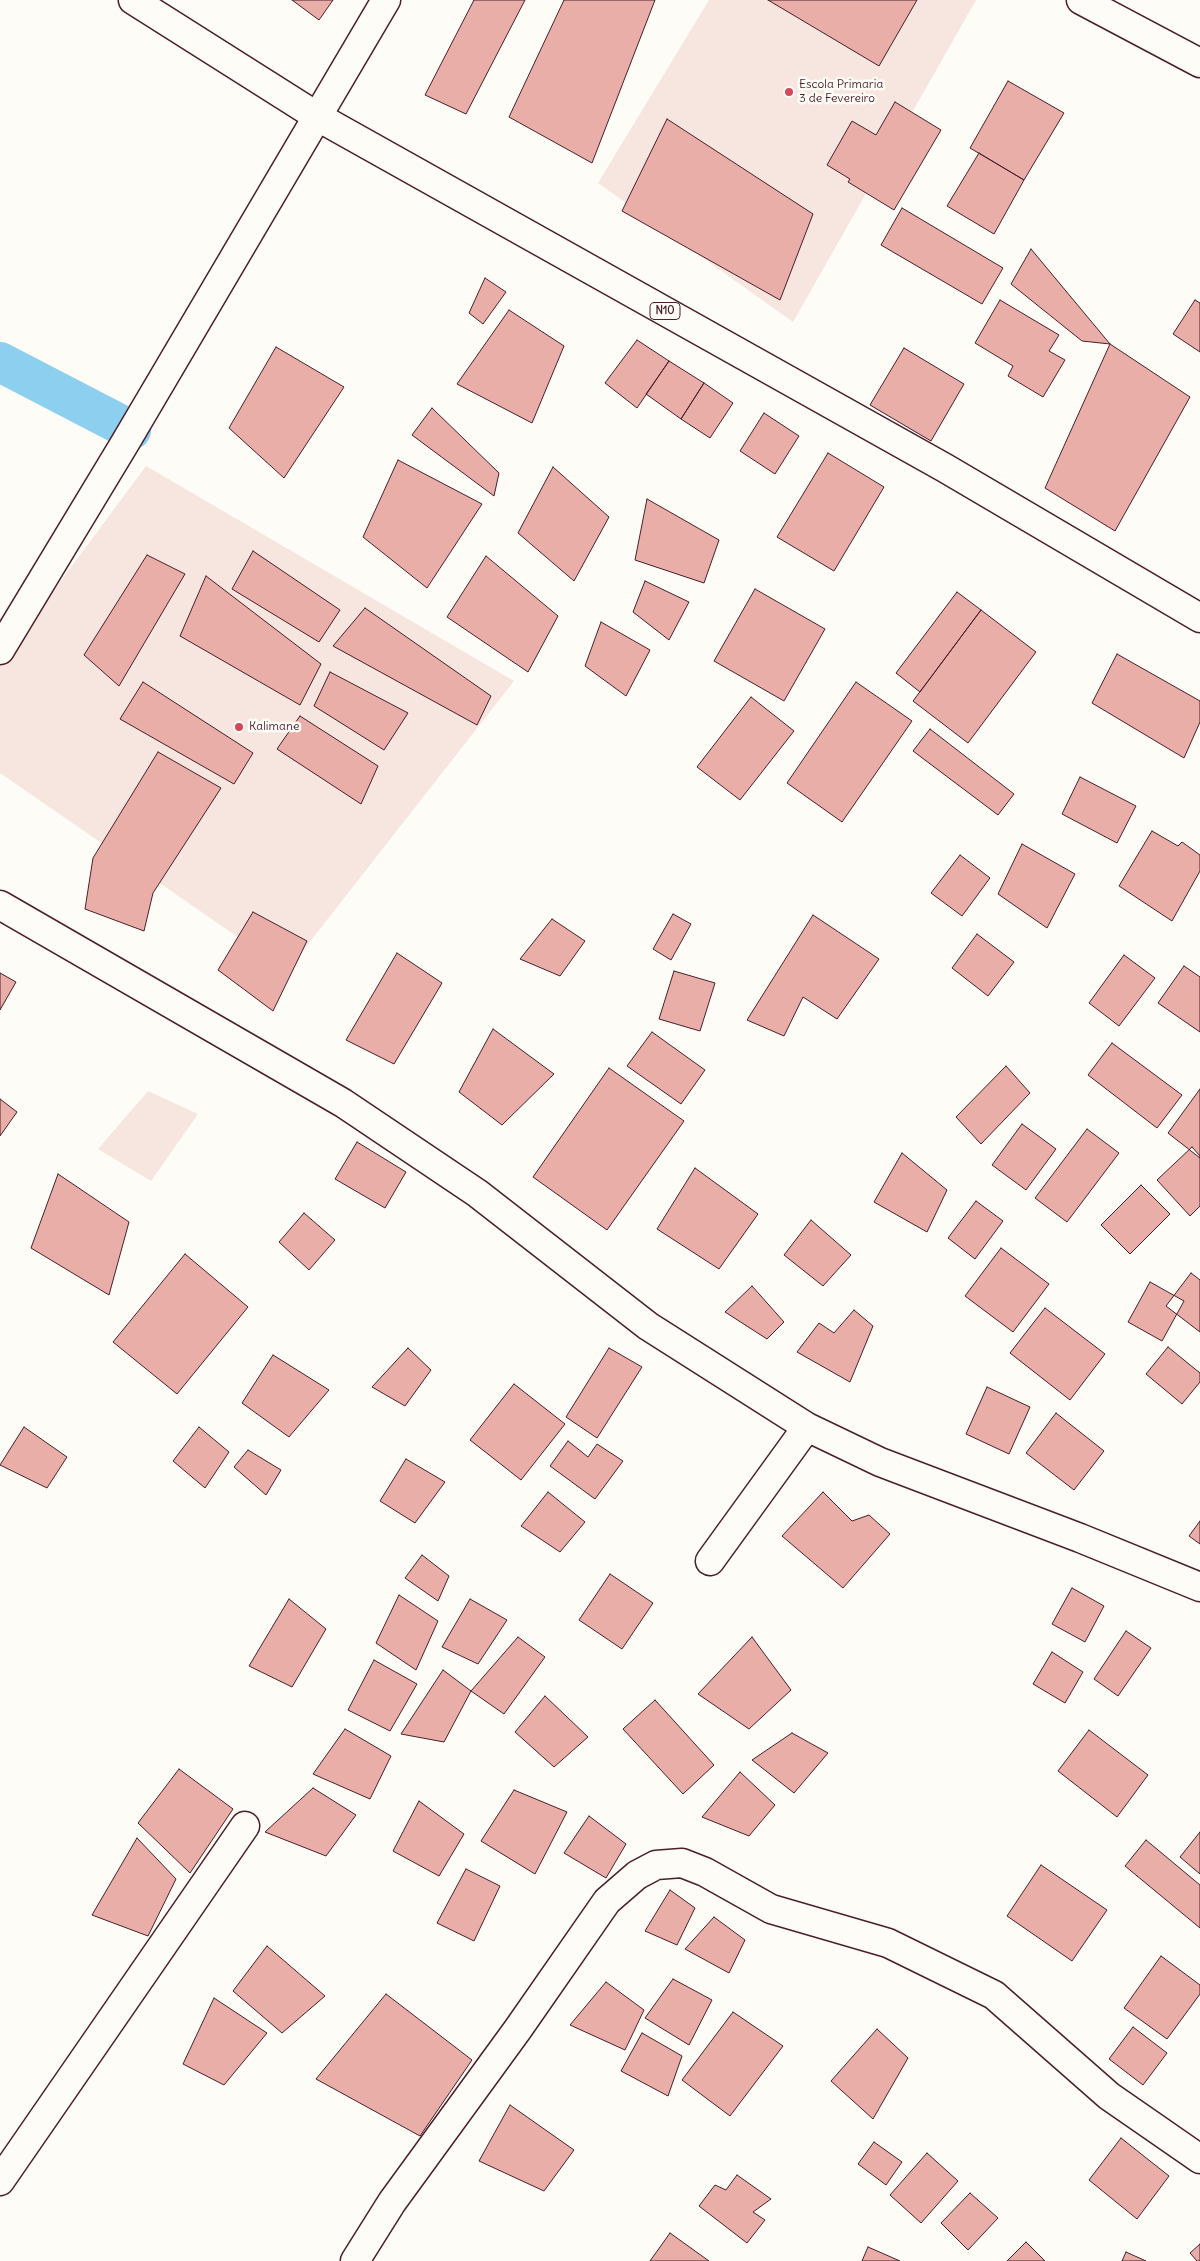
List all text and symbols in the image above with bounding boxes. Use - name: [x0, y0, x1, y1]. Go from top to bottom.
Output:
- place label: Escola Primaria 3 de Fevereiro: [799, 78, 883, 106]
- marker: Escola Primaria 3 de Fevereiro: [783, 86, 795, 98]
- road number: N10: [650, 302, 680, 320]
- place label: Kalimane: [249, 720, 299, 734]
- marker: Kalimane: [233, 721, 245, 733]

